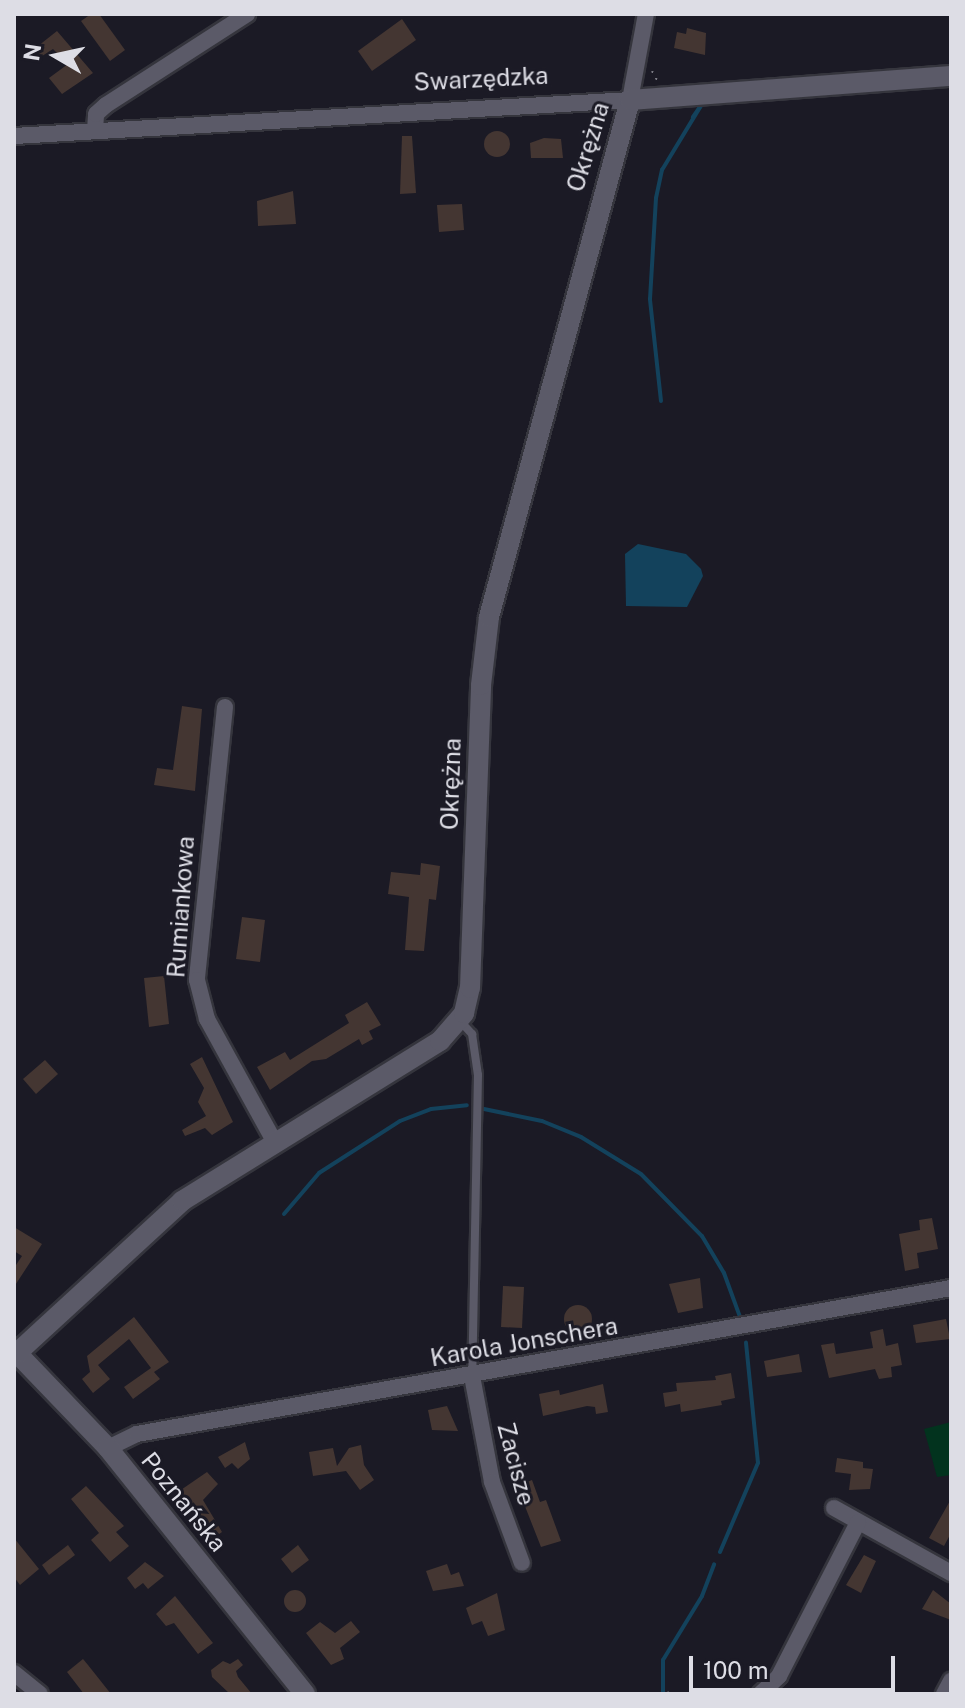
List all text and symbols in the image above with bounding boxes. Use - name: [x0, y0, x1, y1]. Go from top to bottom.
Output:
- north arrow: [16, 16, 96, 96]
- text: N: [18, 42, 46, 63]
- street label: Swarzędzka: [413, 61, 549, 97]
- street label: Okrężna: [561, 99, 615, 195]
- street label: Okrężna: [435, 738, 467, 830]
- street label: Rumiankowa: [162, 835, 200, 979]
- street label: Karola Jonschera: [428, 1311, 620, 1373]
- street label: Zacisze: [491, 1419, 541, 1509]
- street label: Poznańska: [135, 1447, 233, 1557]
- scale bar: [693, 1640, 899, 1690]
- text: 100 m: [703, 1656, 769, 1684]

